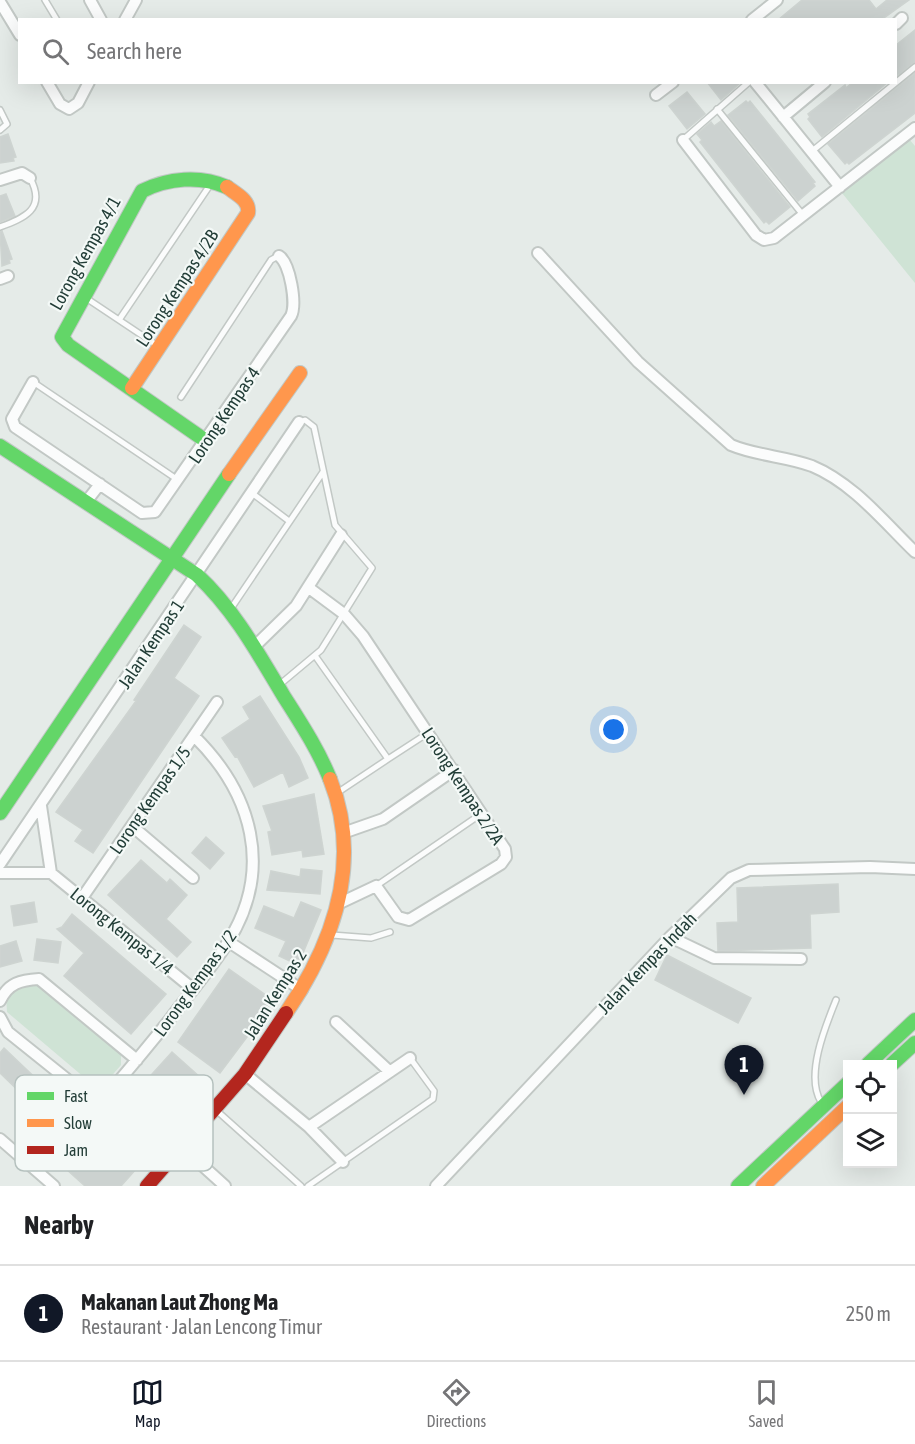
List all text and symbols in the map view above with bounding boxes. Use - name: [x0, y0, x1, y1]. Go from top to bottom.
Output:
- search box: [18, 18, 897, 84]
- icon: search: [39, 35, 72, 68]
- text: Search here: [87, 38, 182, 64]
- street label: Lorong Kempas 4/1: [45, 193, 125, 313]
- street label: Lorong Kempas 4/2B: [131, 225, 223, 350]
- street label: Lorong Kempas 4: [184, 363, 264, 467]
- street label: Jalan Kempas 1: [114, 596, 188, 692]
- your location: [599, 715, 628, 744]
- street label: Lorong Kempas 2/2A: [417, 724, 509, 849]
- street label: Lorong Kempas 1/5: [105, 742, 195, 858]
- street label: Lorong Kempas 1/4: [66, 883, 178, 979]
- street label: Jalan Kempas Indah: [593, 908, 701, 1018]
- street label: Lorong Kempas 1/2: [149, 926, 241, 1040]
- street label: Jalan Kempas 2: [239, 945, 311, 1043]
- pin: 1: [724, 1046, 764, 1095]
- map controls: [843, 1060, 897, 1168]
- button: locate: [843, 1060, 897, 1114]
- legend: [15, 1075, 213, 1171]
- text: Fast: [64, 1087, 88, 1105]
- text: Slow: [64, 1114, 92, 1132]
- button: layers: [843, 1114, 897, 1168]
- text: Jam: [64, 1141, 88, 1159]
- text: Nearby: [24, 1210, 94, 1240]
- text: Makanan Laut Zhong Ma: [81, 1289, 278, 1315]
- text: 1: [39, 1302, 48, 1325]
- text: 250 m: [846, 1302, 891, 1325]
- text: Restaurant · Jalan Lencong Timur: [81, 1315, 322, 1338]
- tab: Map: [131, 1376, 164, 1430]
- tab: Directions: [426, 1376, 486, 1430]
- tab: Saved: [748, 1376, 784, 1430]

